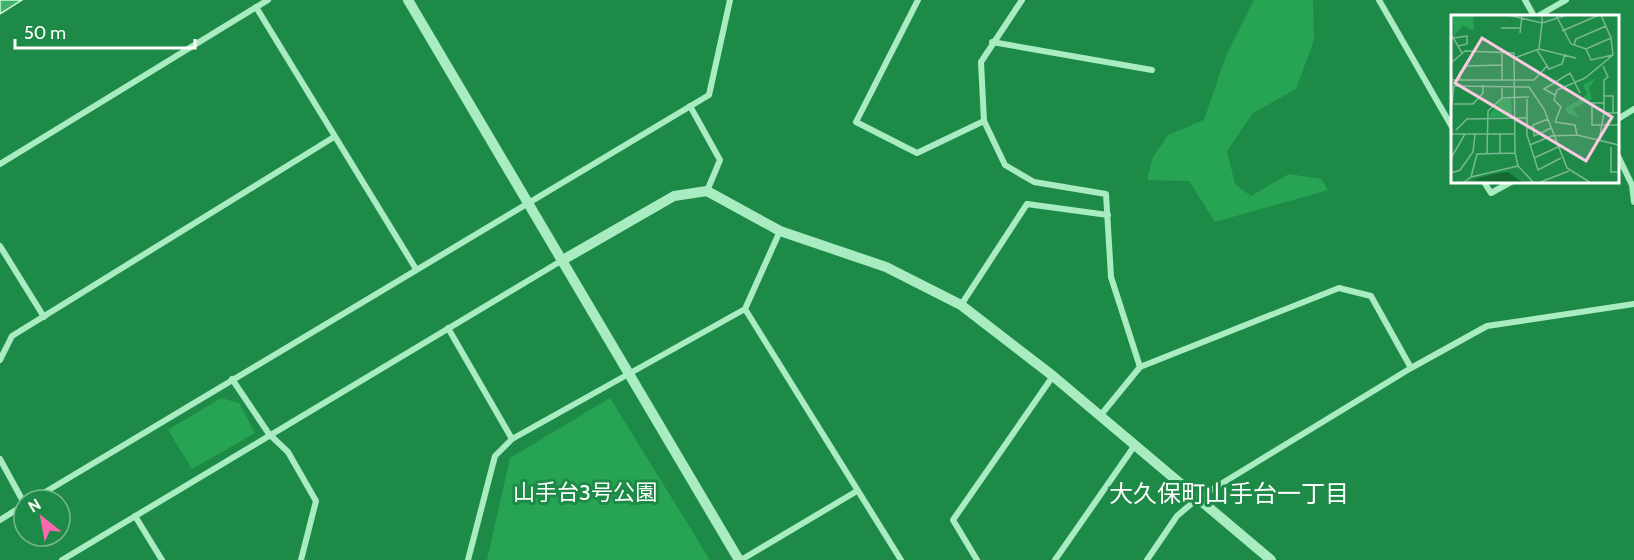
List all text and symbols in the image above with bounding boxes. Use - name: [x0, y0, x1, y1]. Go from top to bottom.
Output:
- scale bar: [15, 12, 195, 50]
- inset map: [1451, 15, 1619, 183]
- text: 50 m: [24, 22, 66, 44]
- park label: 山手台3号公園: [513, 479, 657, 506]
- district label: 大久保町山手台一丁目: [1109, 479, 1349, 508]
- north arrow: [12, 488, 72, 548]
- text: N: [25, 495, 44, 517]

